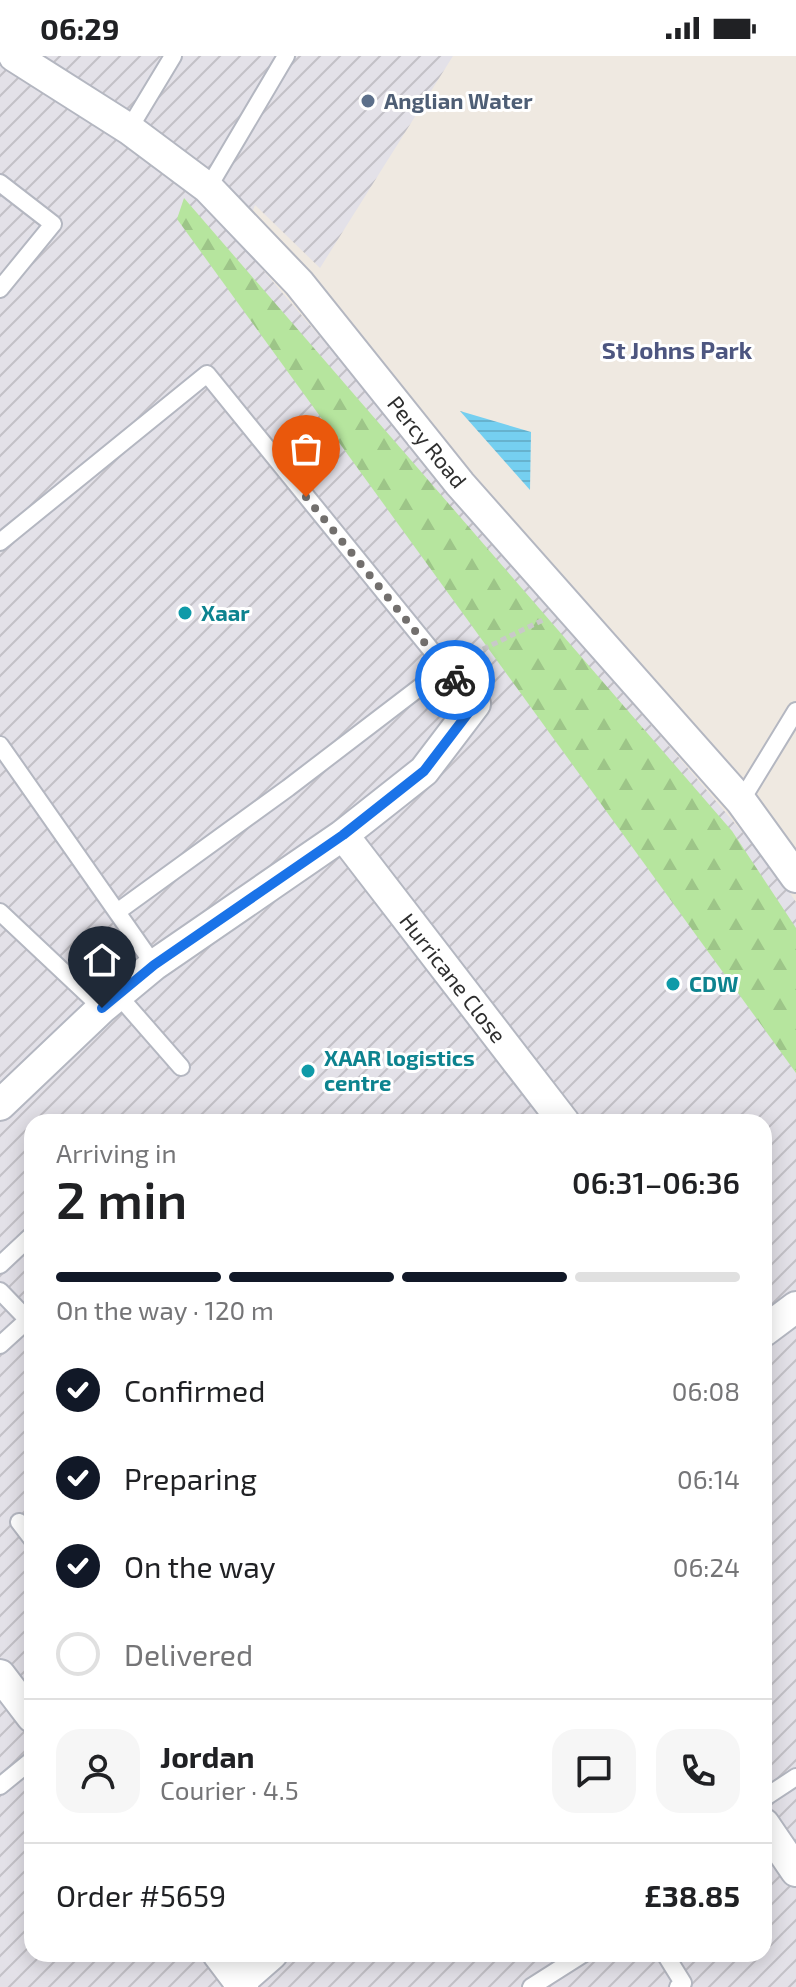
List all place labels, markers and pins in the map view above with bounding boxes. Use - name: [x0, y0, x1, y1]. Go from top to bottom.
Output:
- place label: Anglian Water: [384, 87, 533, 113]
- marker: Anglian Water: [359, 92, 377, 110]
- pin: [272, 415, 340, 497]
- place label: Xaar: [201, 599, 250, 625]
- marker: Xaar: [176, 604, 194, 622]
- pin: [68, 926, 136, 1008]
- place label: CDW: [689, 970, 738, 996]
- marker: CDW: [664, 975, 682, 993]
- place label: XAAR logistics centre: [324, 1044, 475, 1095]
- marker: XAAR logistics centre: [299, 1062, 317, 1080]

